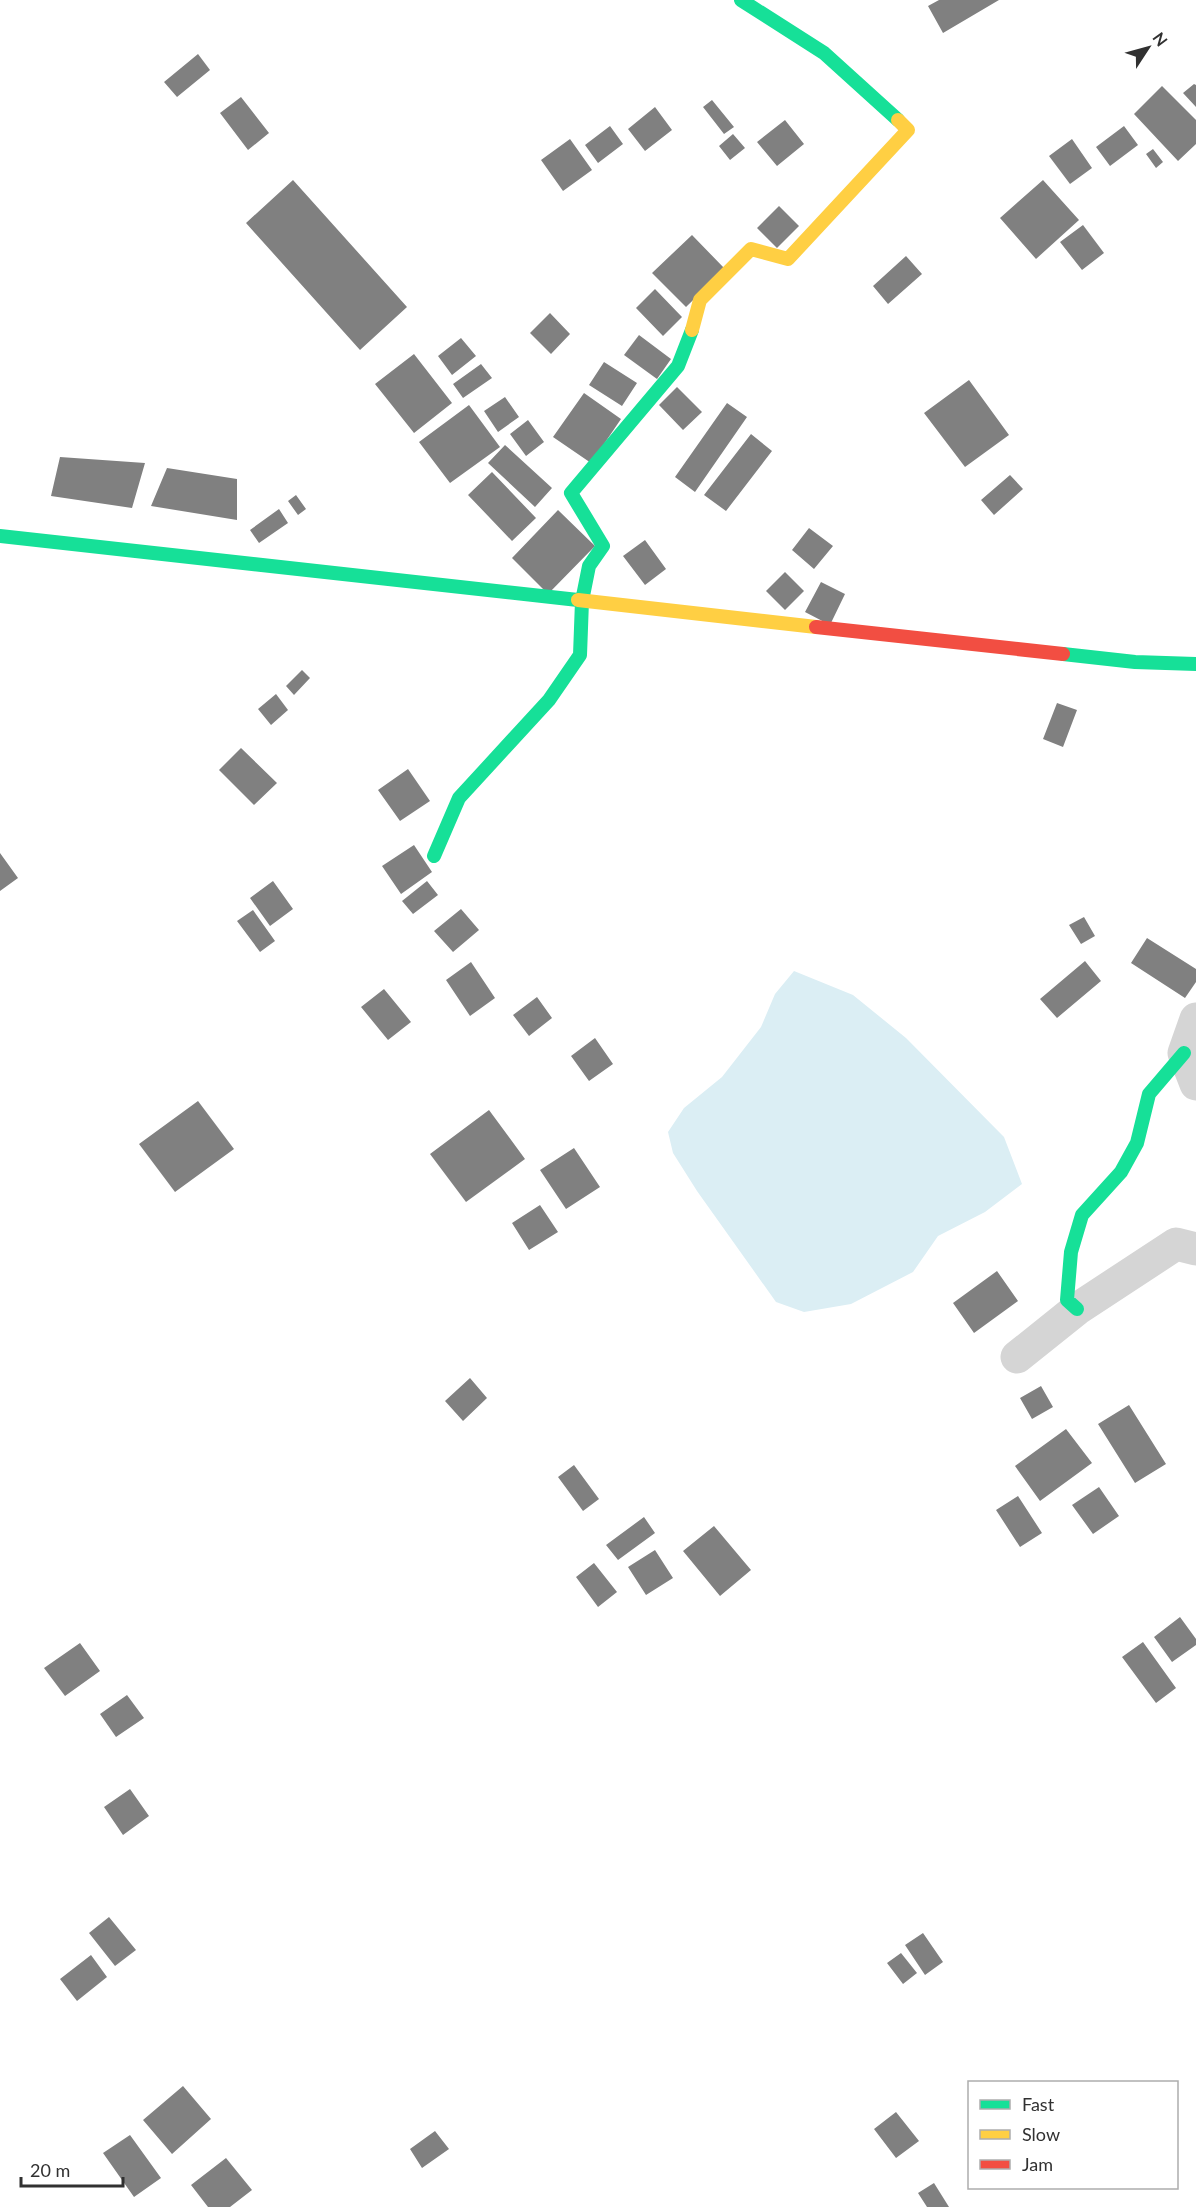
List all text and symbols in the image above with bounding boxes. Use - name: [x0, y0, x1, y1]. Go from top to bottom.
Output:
- north arrow: [1118, 18, 1178, 78]
- text: N: [1149, 28, 1172, 49]
- legend: [968, 2081, 1178, 2189]
- text: Fast: [1022, 2093, 1055, 2115]
- text: Slow: [1022, 2123, 1060, 2145]
- scale bar: [21, 2150, 123, 2188]
- text: Jam: [1022, 2153, 1053, 2175]
- text: 20 m: [30, 2159, 70, 2181]

